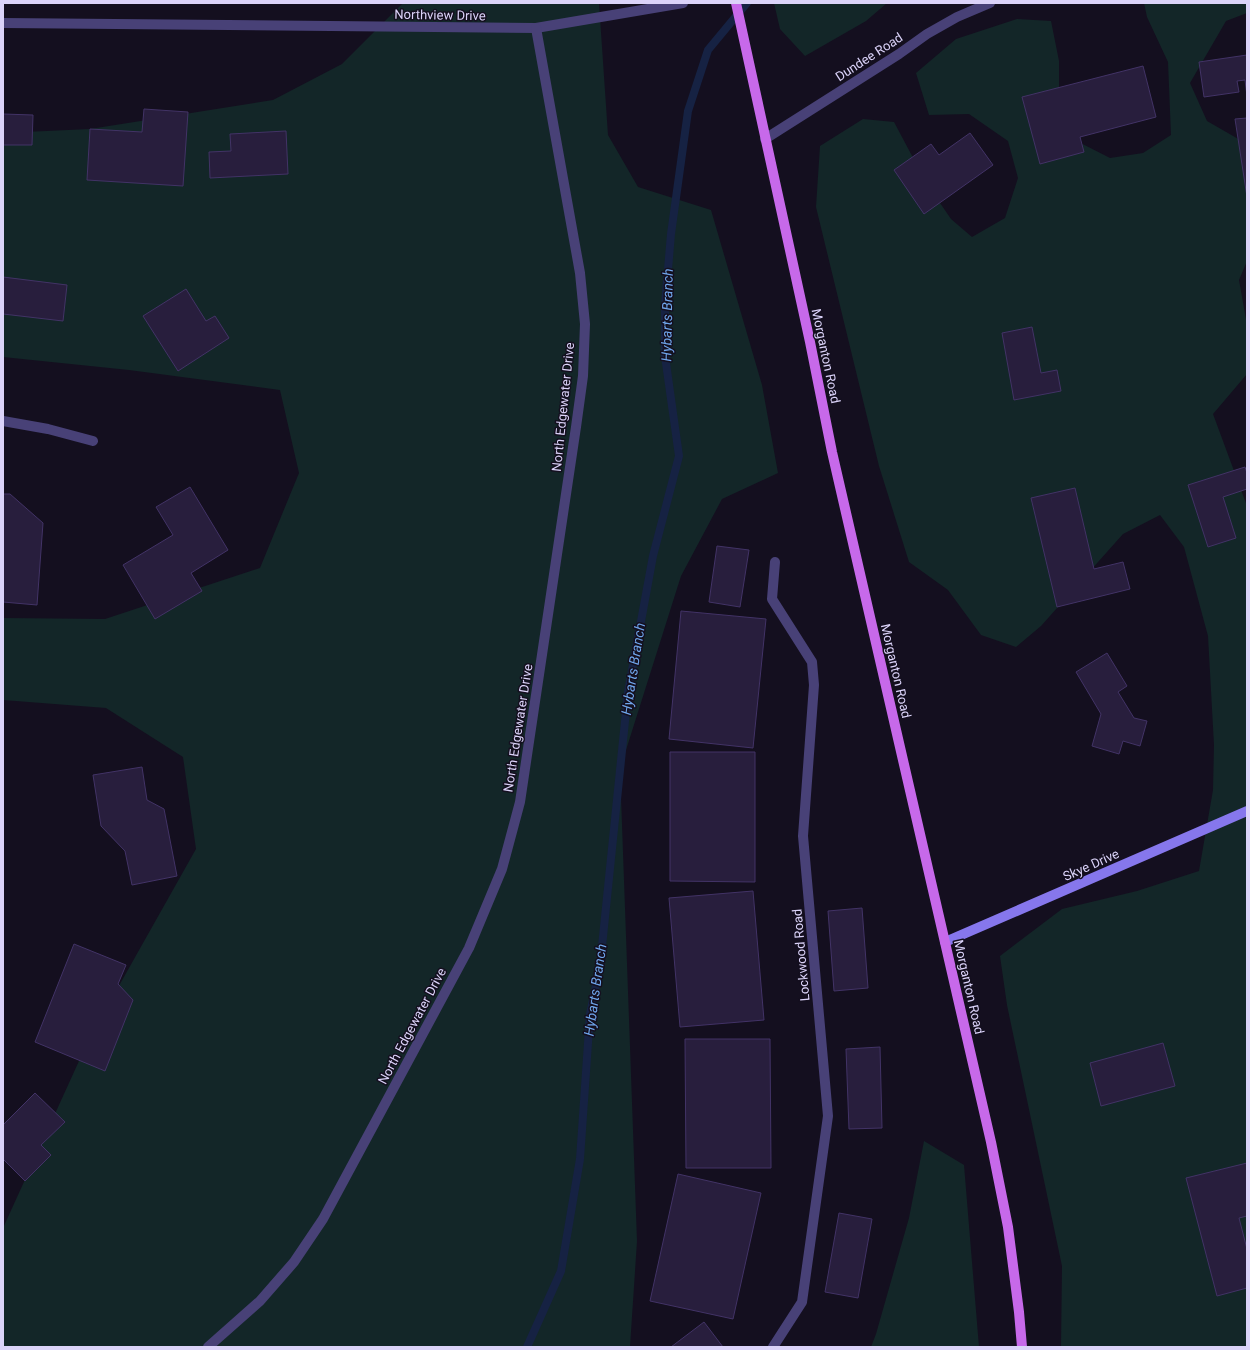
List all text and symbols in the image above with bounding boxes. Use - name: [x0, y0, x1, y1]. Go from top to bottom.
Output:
- street label: Northview Drive: [394, 7, 486, 23]
- street label: Dundee Road: [833, 30, 905, 84]
- water label: Hybarts Branch: [658, 268, 676, 362]
- street label: Morganton Road: [809, 307, 843, 405]
- street label: North Edgewater Drive: [549, 342, 577, 472]
- water label: Hybarts Branch: [618, 622, 648, 716]
- street label: Morganton Road: [878, 622, 914, 720]
- street label: North Edgewater Drive: [500, 663, 536, 793]
- street label: Skye Drive: [1061, 846, 1121, 884]
- street label: Lockwood Road: [789, 908, 813, 1002]
- street label: Morganton Road: [951, 938, 987, 1036]
- water label: Hybarts Branch: [581, 943, 609, 1037]
- street label: North Edgewater Drive: [375, 965, 449, 1087]

